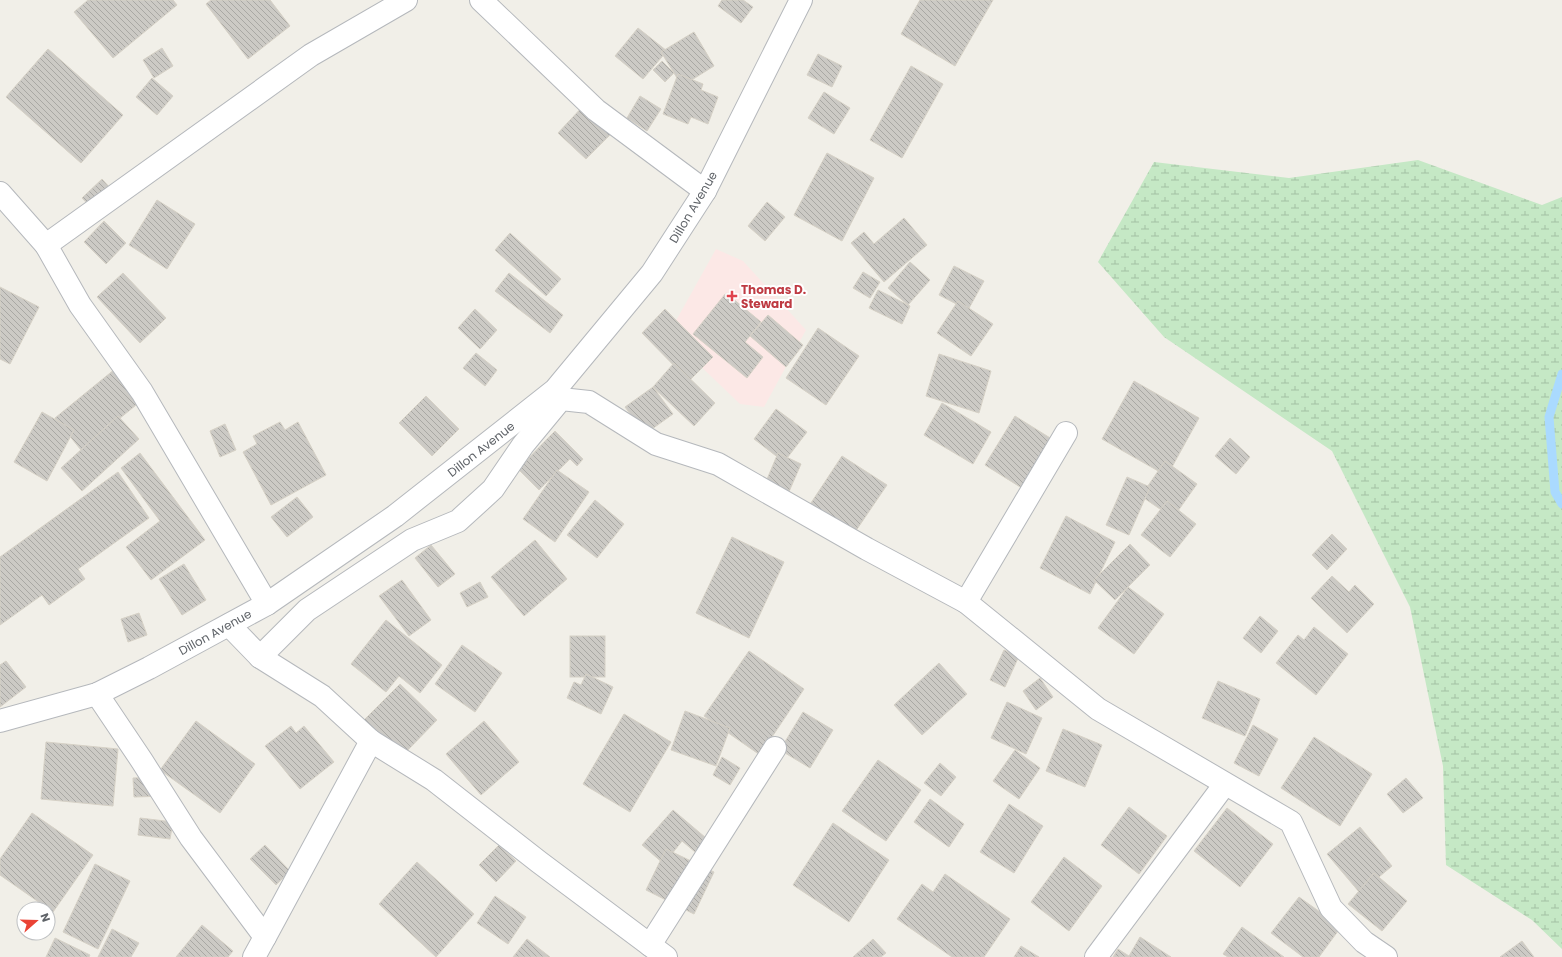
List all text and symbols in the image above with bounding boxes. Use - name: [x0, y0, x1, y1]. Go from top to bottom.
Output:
- street label: Dillon Avenue: [665, 168, 721, 246]
- place label: Thomas D. Steward: [741, 281, 806, 312]
- marker: Thomas D. Steward: [726, 290, 738, 302]
- street label: Dillon Avenue: [444, 417, 518, 481]
- street label: Dillon Avenue: [175, 605, 255, 659]
- north arrow: [16, 901, 56, 941]
- text: N: [36, 911, 54, 924]

